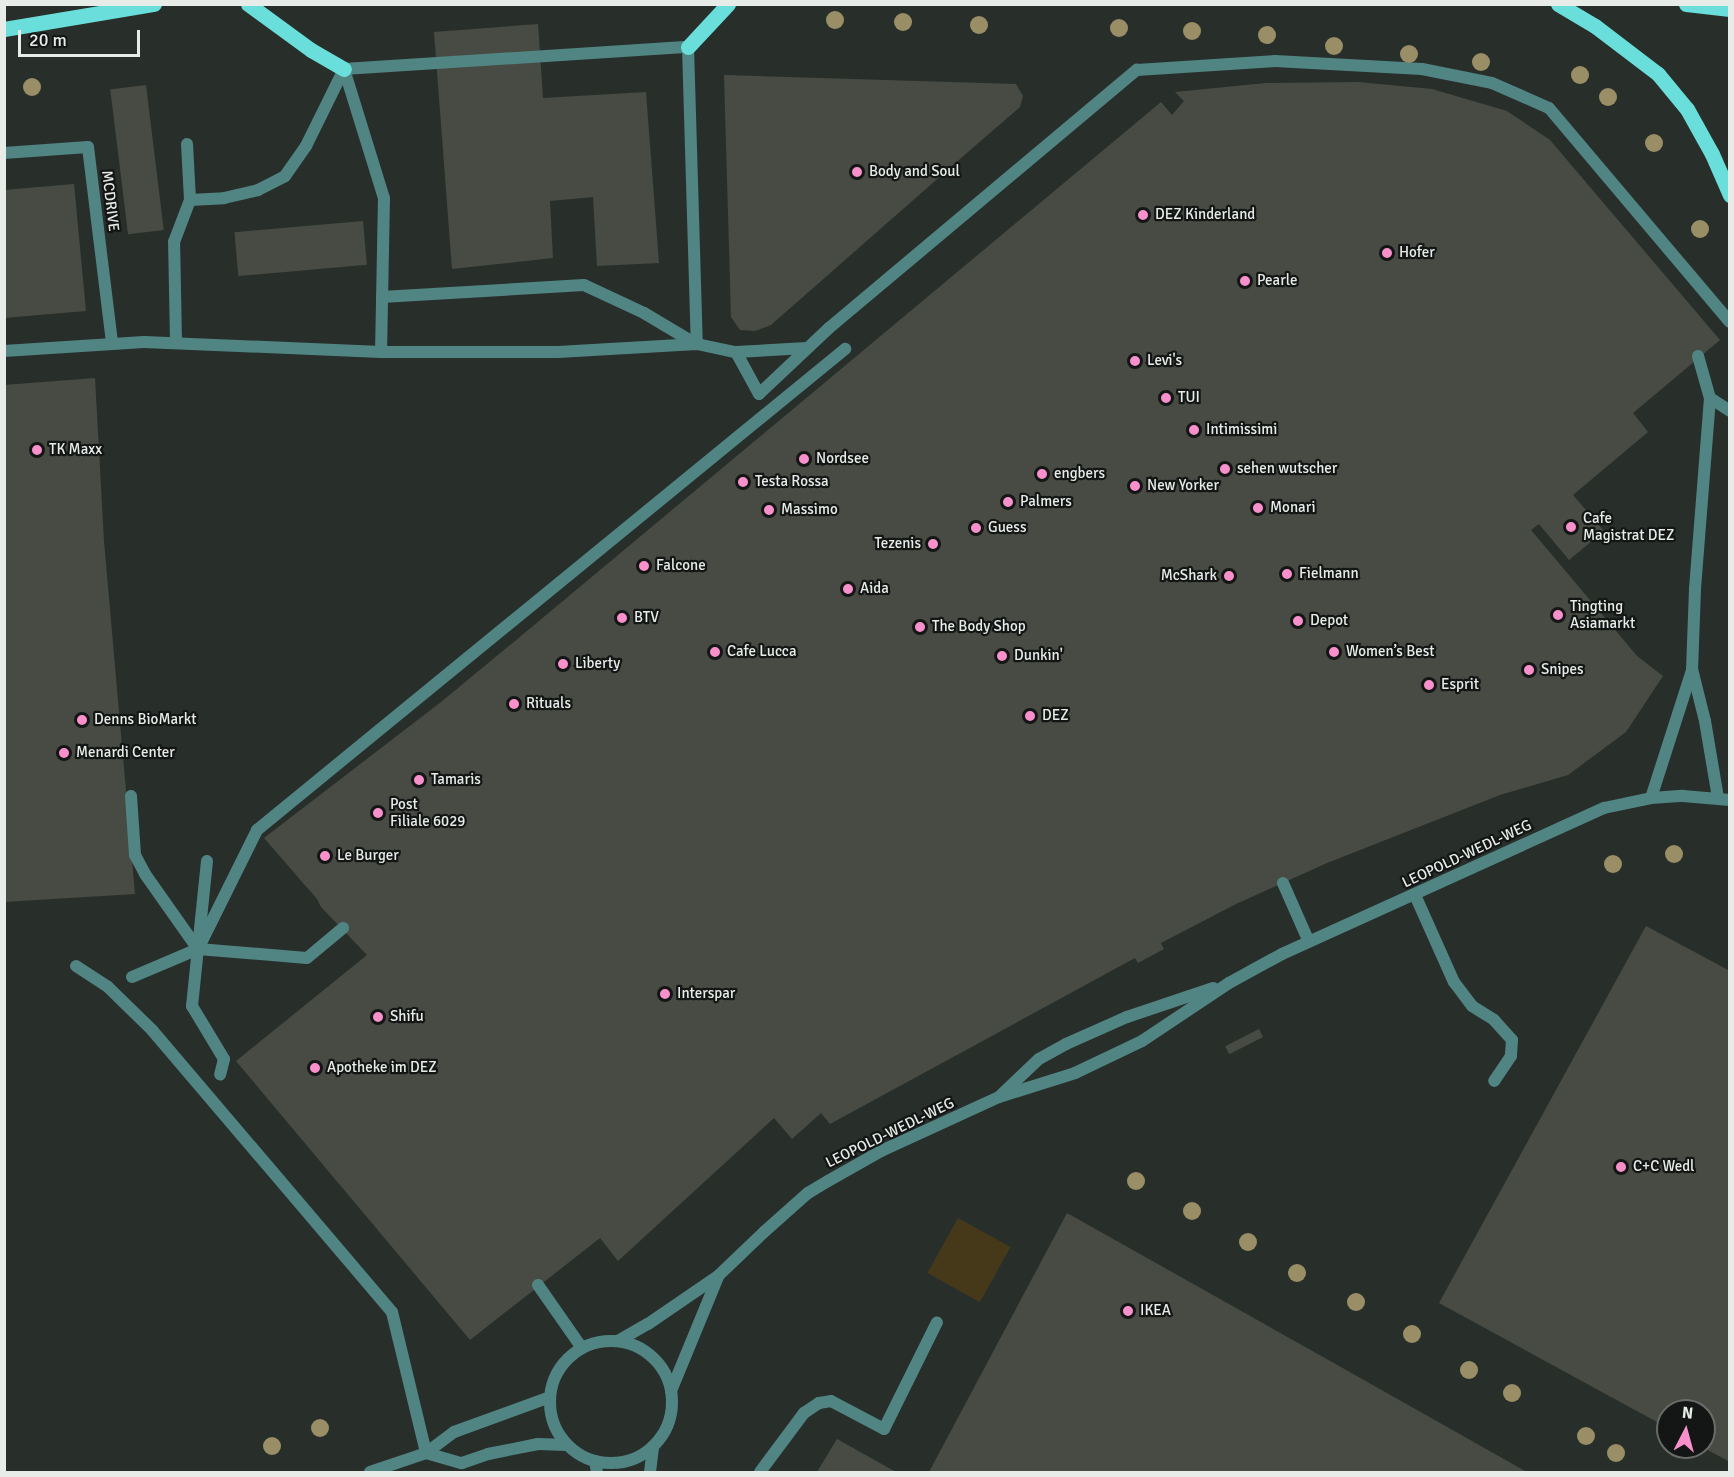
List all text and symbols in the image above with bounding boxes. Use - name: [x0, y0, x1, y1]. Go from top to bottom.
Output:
- scale bar: [21, 18, 142, 56]
- text: 20 m: [29, 29, 67, 51]
- place label: Body and Soul: [869, 163, 960, 181]
- marker: Body and Soul: [850, 165, 864, 179]
- street label: MCDRIVE: [97, 169, 123, 233]
- place label: DEZ Kinderland: [1155, 206, 1255, 224]
- marker: DEZ Kinderland: [1136, 208, 1150, 222]
- place label: Hofer: [1399, 244, 1435, 262]
- marker: Hofer: [1380, 246, 1394, 260]
- place label: Pearle: [1257, 272, 1297, 290]
- marker: Pearle: [1238, 274, 1252, 288]
- place label: Levi's: [1147, 352, 1182, 370]
- marker: Levi's: [1128, 354, 1142, 368]
- place label: TUI: [1178, 389, 1200, 407]
- marker: TUI: [1159, 391, 1173, 405]
- place label: Intimissimi: [1206, 421, 1277, 439]
- marker: Intimissimi: [1187, 423, 1201, 437]
- place label: TK Maxx: [49, 441, 102, 459]
- marker: TK Maxx: [30, 443, 44, 457]
- place label: Nordsee: [816, 450, 869, 468]
- marker: Nordsee: [797, 452, 811, 466]
- place label: sehen wutscher: [1237, 460, 1337, 478]
- marker: sehen wutscher: [1218, 462, 1232, 476]
- place label: engbers: [1054, 465, 1105, 483]
- marker: engbers: [1035, 467, 1049, 481]
- place label: Testa Rossa: [755, 473, 829, 491]
- marker: Testa Rossa: [736, 475, 750, 489]
- place label: New Yorker: [1147, 477, 1219, 495]
- marker: New Yorker: [1128, 479, 1142, 493]
- place label: Palmers: [1020, 493, 1072, 511]
- marker: Palmers: [1001, 495, 1015, 509]
- place label: Monari: [1270, 499, 1316, 517]
- place label: Massimo: [781, 501, 838, 519]
- marker: Monari: [1251, 501, 1265, 515]
- marker: Massimo: [762, 503, 776, 517]
- place label: Cafe Magistrat DEZ: [1583, 509, 1674, 544]
- place label: Guess: [988, 519, 1026, 537]
- marker: Cafe Magistrat DEZ: [1564, 520, 1578, 534]
- marker: Guess: [969, 521, 983, 535]
- place label: Tezenis: [875, 535, 921, 553]
- marker: Tezenis: [926, 537, 940, 551]
- place label: Falcone: [656, 557, 706, 575]
- marker: Falcone: [637, 559, 651, 573]
- place label: Fielmann: [1299, 565, 1359, 583]
- place label: McShark: [1161, 567, 1217, 585]
- marker: Fielmann: [1280, 567, 1294, 581]
- marker: McShark: [1222, 569, 1236, 583]
- place label: Aida: [860, 580, 889, 598]
- marker: Aida: [841, 582, 855, 596]
- place label: Tingting Asiamarkt: [1570, 597, 1635, 632]
- marker: Tingting Asiamarkt: [1551, 608, 1565, 622]
- place label: BTV: [634, 609, 659, 627]
- marker: BTV: [615, 611, 629, 625]
- place label: Depot: [1310, 612, 1348, 630]
- marker: Depot: [1291, 614, 1305, 628]
- place label: The Body Shop: [932, 618, 1026, 636]
- marker: The Body Shop: [913, 620, 927, 634]
- place label: Cafe Lucca: [727, 643, 797, 661]
- place label: Women’s Best: [1346, 643, 1435, 661]
- marker: Cafe Lucca: [708, 645, 722, 659]
- marker: Women’s Best: [1327, 645, 1341, 659]
- place label: Dunkin': [1014, 647, 1063, 665]
- marker: Dunkin': [995, 649, 1009, 663]
- place label: Liberty: [575, 655, 620, 673]
- marker: Liberty: [556, 657, 570, 671]
- place label: Snipes: [1541, 661, 1584, 679]
- marker: Snipes: [1522, 663, 1536, 677]
- place label: Esprit: [1441, 676, 1479, 694]
- marker: Esprit: [1422, 678, 1436, 692]
- place label: Rituals: [526, 695, 571, 713]
- marker: Rituals: [507, 697, 521, 711]
- place label: DEZ: [1042, 707, 1069, 725]
- marker: DEZ: [1023, 709, 1037, 723]
- place label: Denns BioMarkt: [94, 711, 196, 729]
- marker: Denns BioMarkt: [75, 713, 89, 727]
- place label: Menardi Center: [76, 744, 175, 762]
- marker: Menardi Center: [57, 746, 71, 760]
- place label: Tamaris: [431, 771, 481, 789]
- marker: Tamaris: [412, 773, 426, 787]
- place label: Post Filiale 6029: [390, 795, 465, 830]
- marker: Post Filiale 6029: [371, 806, 385, 820]
- street label: LEOPOLD-WEDL-WEG: [1399, 816, 1535, 892]
- place label: Le Burger: [337, 847, 399, 865]
- marker: Le Burger: [318, 849, 332, 863]
- place label: Interspar: [677, 985, 735, 1003]
- marker: Interspar: [658, 987, 672, 1001]
- place label: Shifu: [390, 1008, 424, 1026]
- marker: Shifu: [371, 1010, 385, 1024]
- place label: Apotheke im DEZ: [327, 1059, 437, 1077]
- marker: Apotheke im DEZ: [308, 1061, 322, 1075]
- street label: LEOPOLD-WEDL-WEG: [823, 1094, 957, 1172]
- place label: C+C Wedl: [1633, 1158, 1695, 1176]
- marker: C+C Wedl: [1614, 1160, 1628, 1174]
- place label: IKEA: [1140, 1302, 1171, 1320]
- marker: IKEA: [1121, 1304, 1135, 1318]
- north arrow: [1656, 1399, 1716, 1459]
- text: N: [1681, 1403, 1694, 1424]

